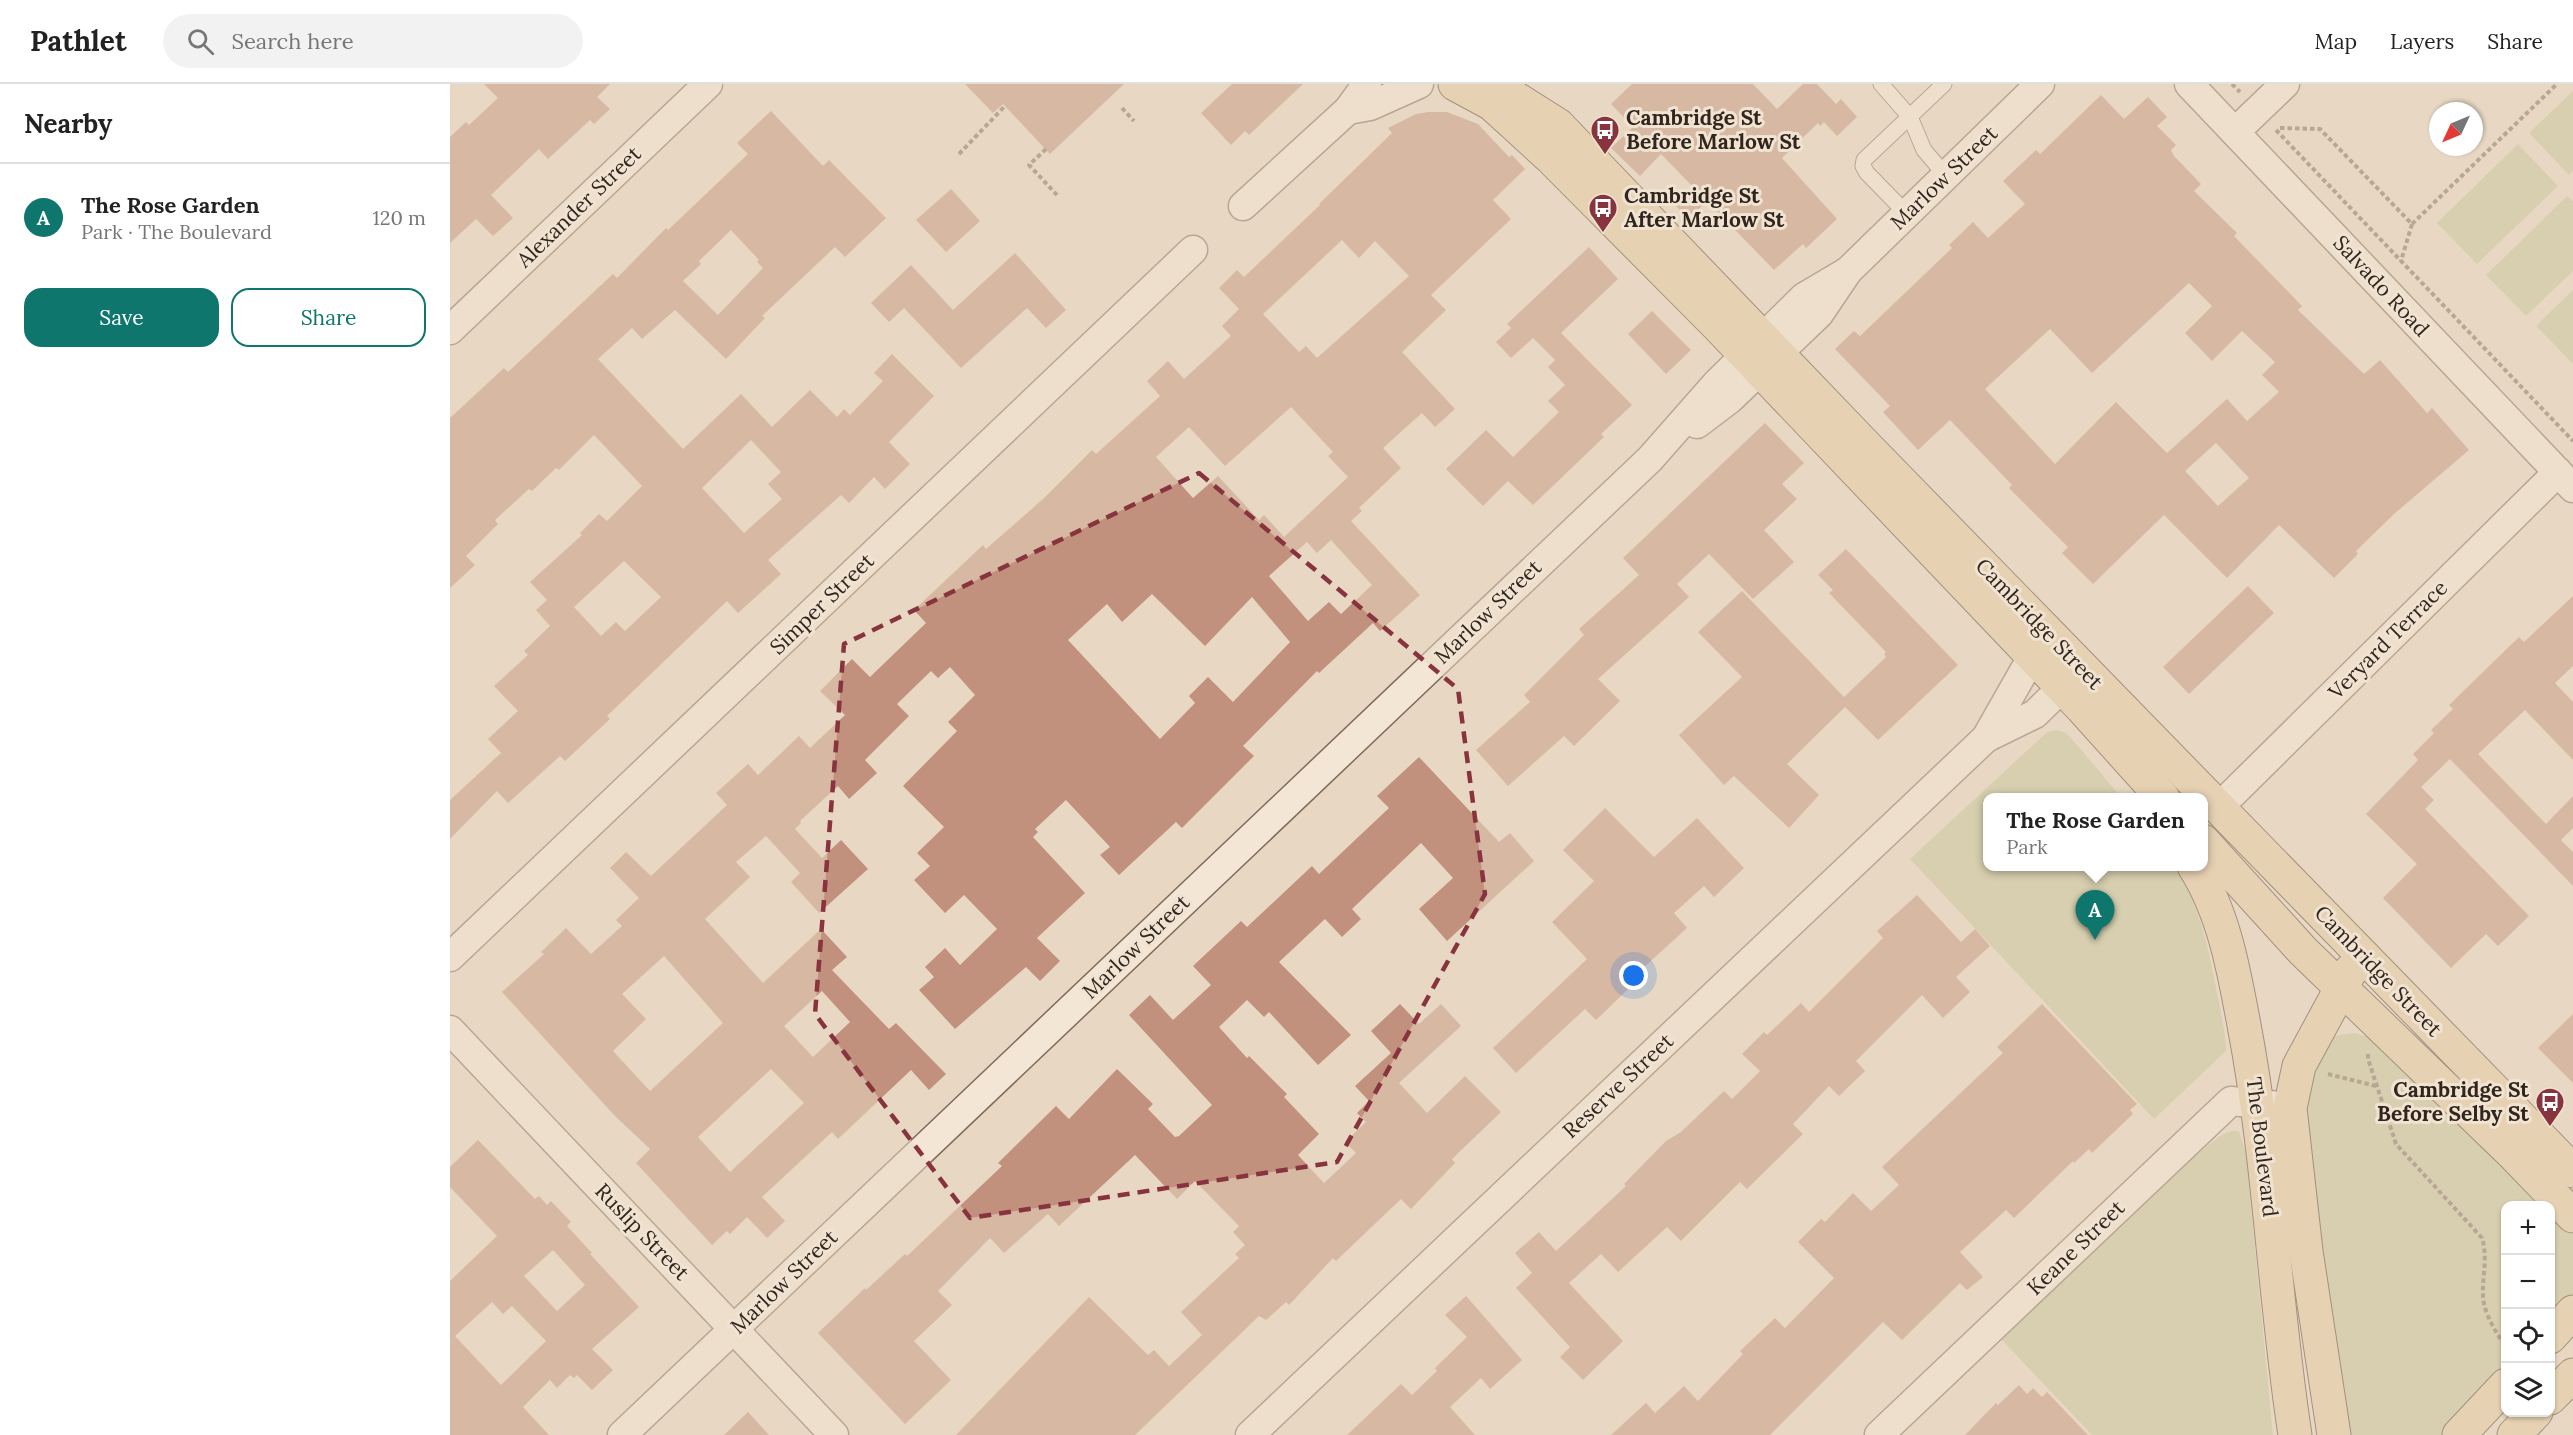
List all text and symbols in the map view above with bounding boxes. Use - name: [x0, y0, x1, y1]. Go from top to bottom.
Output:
- search box: [163, 14, 583, 68]
- text: Pathlet: [30, 23, 127, 59]
- icon: search: [184, 25, 217, 58]
- text: Search here: [232, 27, 354, 55]
- text: Map: [2314, 28, 2357, 55]
- text: Layers: [2390, 28, 2454, 55]
- text: Share: [2487, 28, 2543, 55]
- north arrow: [2429, 102, 2483, 156]
- place label: Cambridge St Before Marlow St: [1626, 104, 1801, 155]
- text: Nearby: [24, 107, 112, 140]
- bus stop icon: Cambridge St Before Marlow St: [1589, 114, 1621, 156]
- street label: Marlow Street: [1884, 119, 2004, 236]
- street label: Alexander Street: [510, 140, 647, 274]
- place label: Cambridge St After Marlow St: [1624, 182, 1785, 233]
- text: The Rose Garden: [81, 191, 260, 219]
- bus stop icon: Cambridge St After Marlow St: [1587, 192, 1619, 234]
- text: A: [37, 205, 50, 230]
- text: 120 m: [372, 205, 426, 230]
- text: Park · The Boulevard: [81, 219, 272, 244]
- street label: Salvado Road: [2328, 229, 2435, 342]
- button: Save: [24, 288, 219, 347]
- button: Share: [231, 288, 426, 347]
- street label: Simper Street: [764, 547, 880, 660]
- street label: Cambridge Street: [1970, 552, 2109, 696]
- street label: Marlow Street: [1428, 553, 1548, 670]
- street label: Veryard Terrace: [2322, 574, 2453, 706]
- popup: [1983, 793, 2208, 871]
- text: The Rose Garden: [2006, 806, 2185, 834]
- text: Park: [2006, 834, 2048, 859]
- street label: Marlow Street: [1076, 888, 1196, 1005]
- pin: A: [2076, 890, 2114, 940]
- street label: Cambridge Street: [2309, 899, 2448, 1043]
- your location: [1619, 961, 1648, 990]
- street label: Reserve Street: [1557, 1027, 1679, 1144]
- street label: The Boulevard: [2241, 1076, 2284, 1218]
- place label: Cambridge St Before Selby St: [2377, 1076, 2529, 1127]
- bus stop icon: Cambridge St Before Selby St: [2534, 1086, 2566, 1128]
- street label: Ruslip Street: [589, 1177, 696, 1286]
- street label: Keane Street: [2021, 1194, 2131, 1301]
- map controls: [2501, 1201, 2555, 1417]
- button: +: [2501, 1201, 2555, 1255]
- street label: Marlow Street: [724, 1223, 844, 1340]
- button: −: [2501, 1255, 2555, 1309]
- button: locate: [2501, 1309, 2555, 1363]
- button: layers: [2501, 1363, 2555, 1417]

